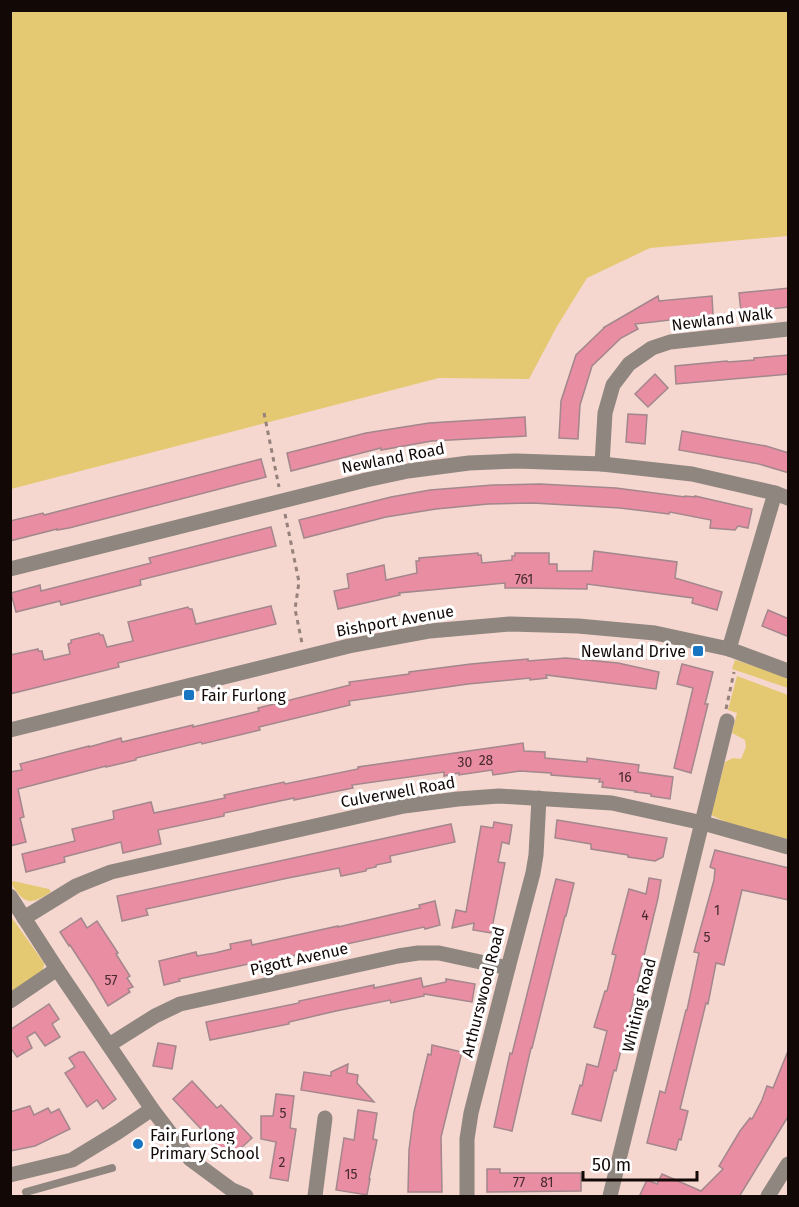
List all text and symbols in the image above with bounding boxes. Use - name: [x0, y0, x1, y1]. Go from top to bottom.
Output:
- street label: Newland Walk: [670, 303, 774, 335]
- street label: Newland Road: [340, 439, 446, 477]
- house number: 761: [515, 571, 533, 588]
- street label: Bishport Avenue: [335, 601, 455, 641]
- place label: Newland Drive: [581, 642, 686, 661]
- marker: Newland Drive: [691, 644, 705, 658]
- place label: Fair Furlong: [201, 686, 287, 705]
- marker: Fair Furlong: [182, 688, 196, 702]
- house number: 28: [479, 752, 494, 769]
- house number: 30: [458, 754, 473, 771]
- house number: 16: [618, 769, 632, 786]
- street label: Culverwell Road: [339, 773, 457, 811]
- house number: 1: [714, 902, 720, 919]
- house number: 4: [641, 907, 649, 924]
- street label: Arthurswood Road: [458, 925, 508, 1059]
- house number: 5: [703, 929, 711, 946]
- street label: Pigott Avenue: [248, 938, 350, 980]
- street label: Whiting Road: [618, 956, 660, 1054]
- house number: 57: [105, 972, 117, 989]
- house number: 5: [279, 1105, 287, 1122]
- place label: Fair Furlong Primary School: [150, 1126, 260, 1163]
- marker: Fair Furlong Primary School: [131, 1137, 145, 1151]
- scale bar: [583, 1144, 697, 1182]
- house number: 2: [279, 1154, 286, 1171]
- text: 50 m: [592, 1154, 631, 1176]
- house number: 15: [344, 1166, 358, 1183]
- house number: 77: [513, 1174, 525, 1191]
- house number: 81: [540, 1174, 554, 1191]

